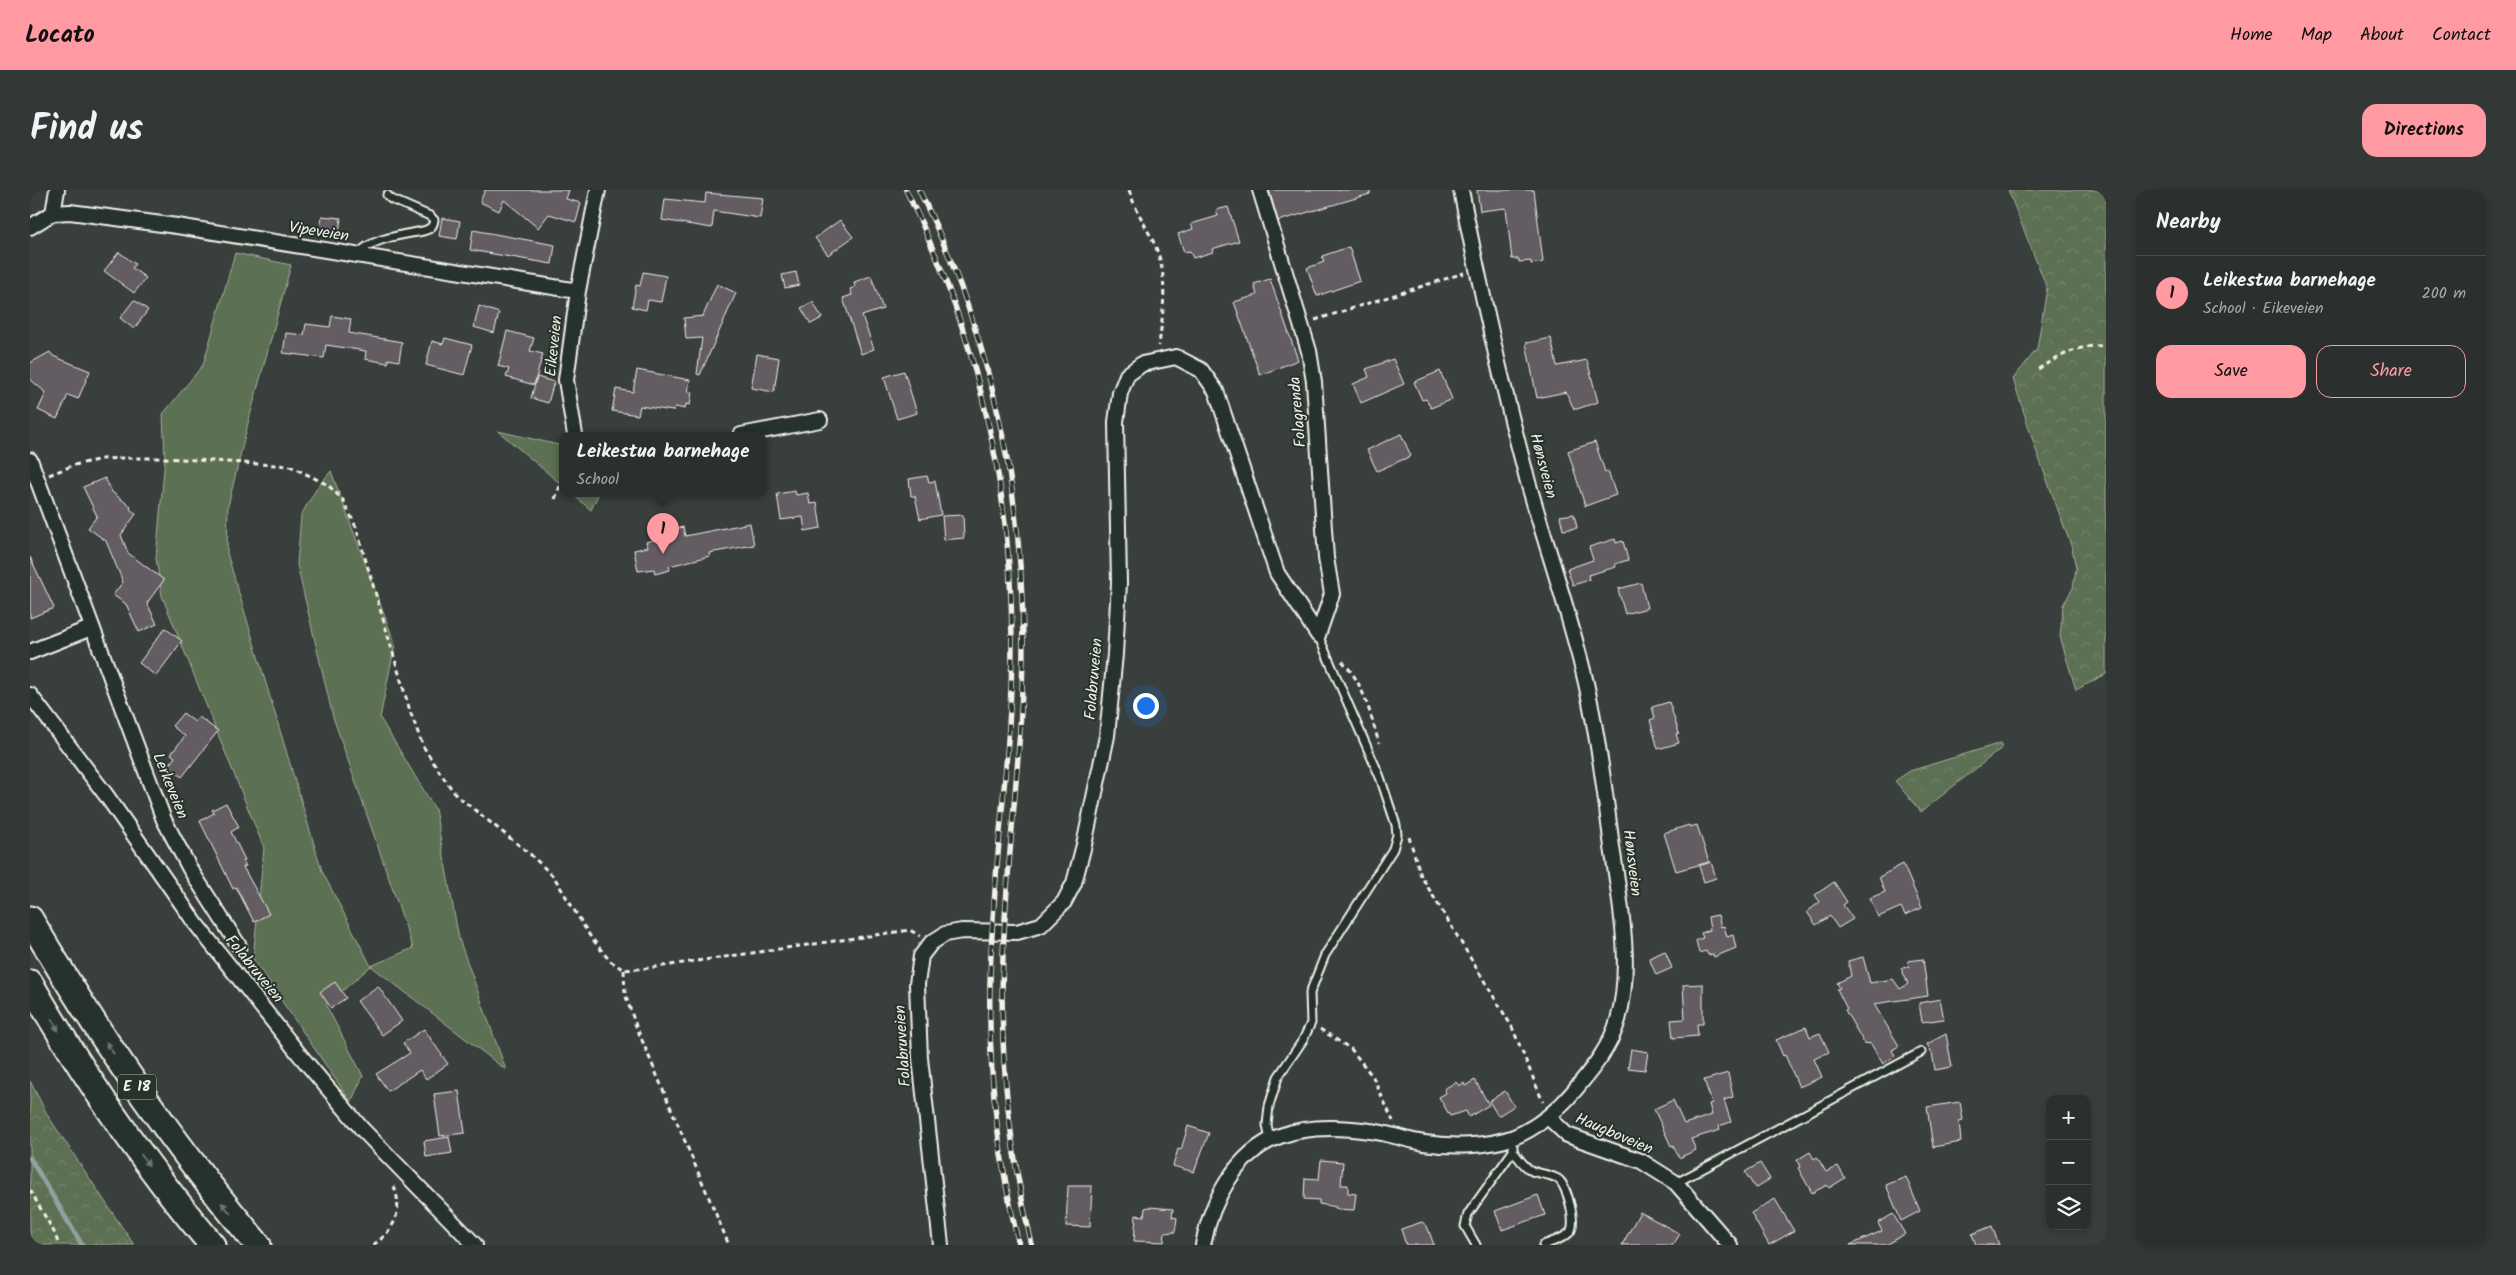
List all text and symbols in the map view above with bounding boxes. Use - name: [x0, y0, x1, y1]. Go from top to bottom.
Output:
- text: Locato: [25, 16, 95, 55]
- text: Home: [2230, 21, 2273, 50]
- text: Map: [2301, 21, 2332, 50]
- text: About: [2360, 21, 2404, 50]
- text: Contact: [2432, 21, 2491, 50]
- text: Find us: [30, 102, 143, 158]
- button: Directions: [2362, 104, 2486, 157]
- text: Nearby: [2156, 206, 2221, 239]
- street label: Vipeveien: [287, 215, 351, 249]
- text: Leikestua barnehage: [2203, 266, 2376, 296]
- text: 1: [2170, 281, 2174, 306]
- text: 200 m: [2422, 281, 2466, 306]
- text: School · Eikeveien: [2203, 296, 2324, 321]
- street label: Eikeveien: [538, 314, 570, 378]
- button: Save: [2156, 345, 2306, 398]
- button: Share: [2316, 345, 2466, 398]
- street label: Folagrenda: [1282, 375, 1314, 449]
- street label: Hønsveien: [1522, 430, 1564, 502]
- popup: [559, 432, 767, 497]
- text: Leikestua barnehage: [577, 437, 749, 467]
- text: School: [577, 467, 619, 492]
- pin: 1: [647, 513, 679, 554]
- street label: Folabruveien: [1078, 637, 1110, 721]
- your location: [1133, 693, 1159, 719]
- street label: Lerkeveien: [145, 749, 195, 823]
- street label: Hønsveien: [1616, 828, 1648, 898]
- street label: Folabruveien: [219, 929, 289, 1009]
- street label: Folabruveien: [888, 1004, 918, 1088]
- one-way arrow: [50, 1018, 59, 1031]
- one-way arrow: [105, 1042, 114, 1055]
- road number: E 18: [118, 1074, 156, 1100]
- map controls: [2046, 1095, 2091, 1230]
- button: +: [2046, 1095, 2091, 1140]
- street label: Haugboveien: [1571, 1106, 1657, 1162]
- button: −: [2046, 1140, 2091, 1185]
- one-way arrow: [140, 1153, 150, 1167]
- button: layers: [2046, 1185, 2091, 1230]
- one-way arrow: [221, 1201, 232, 1214]

